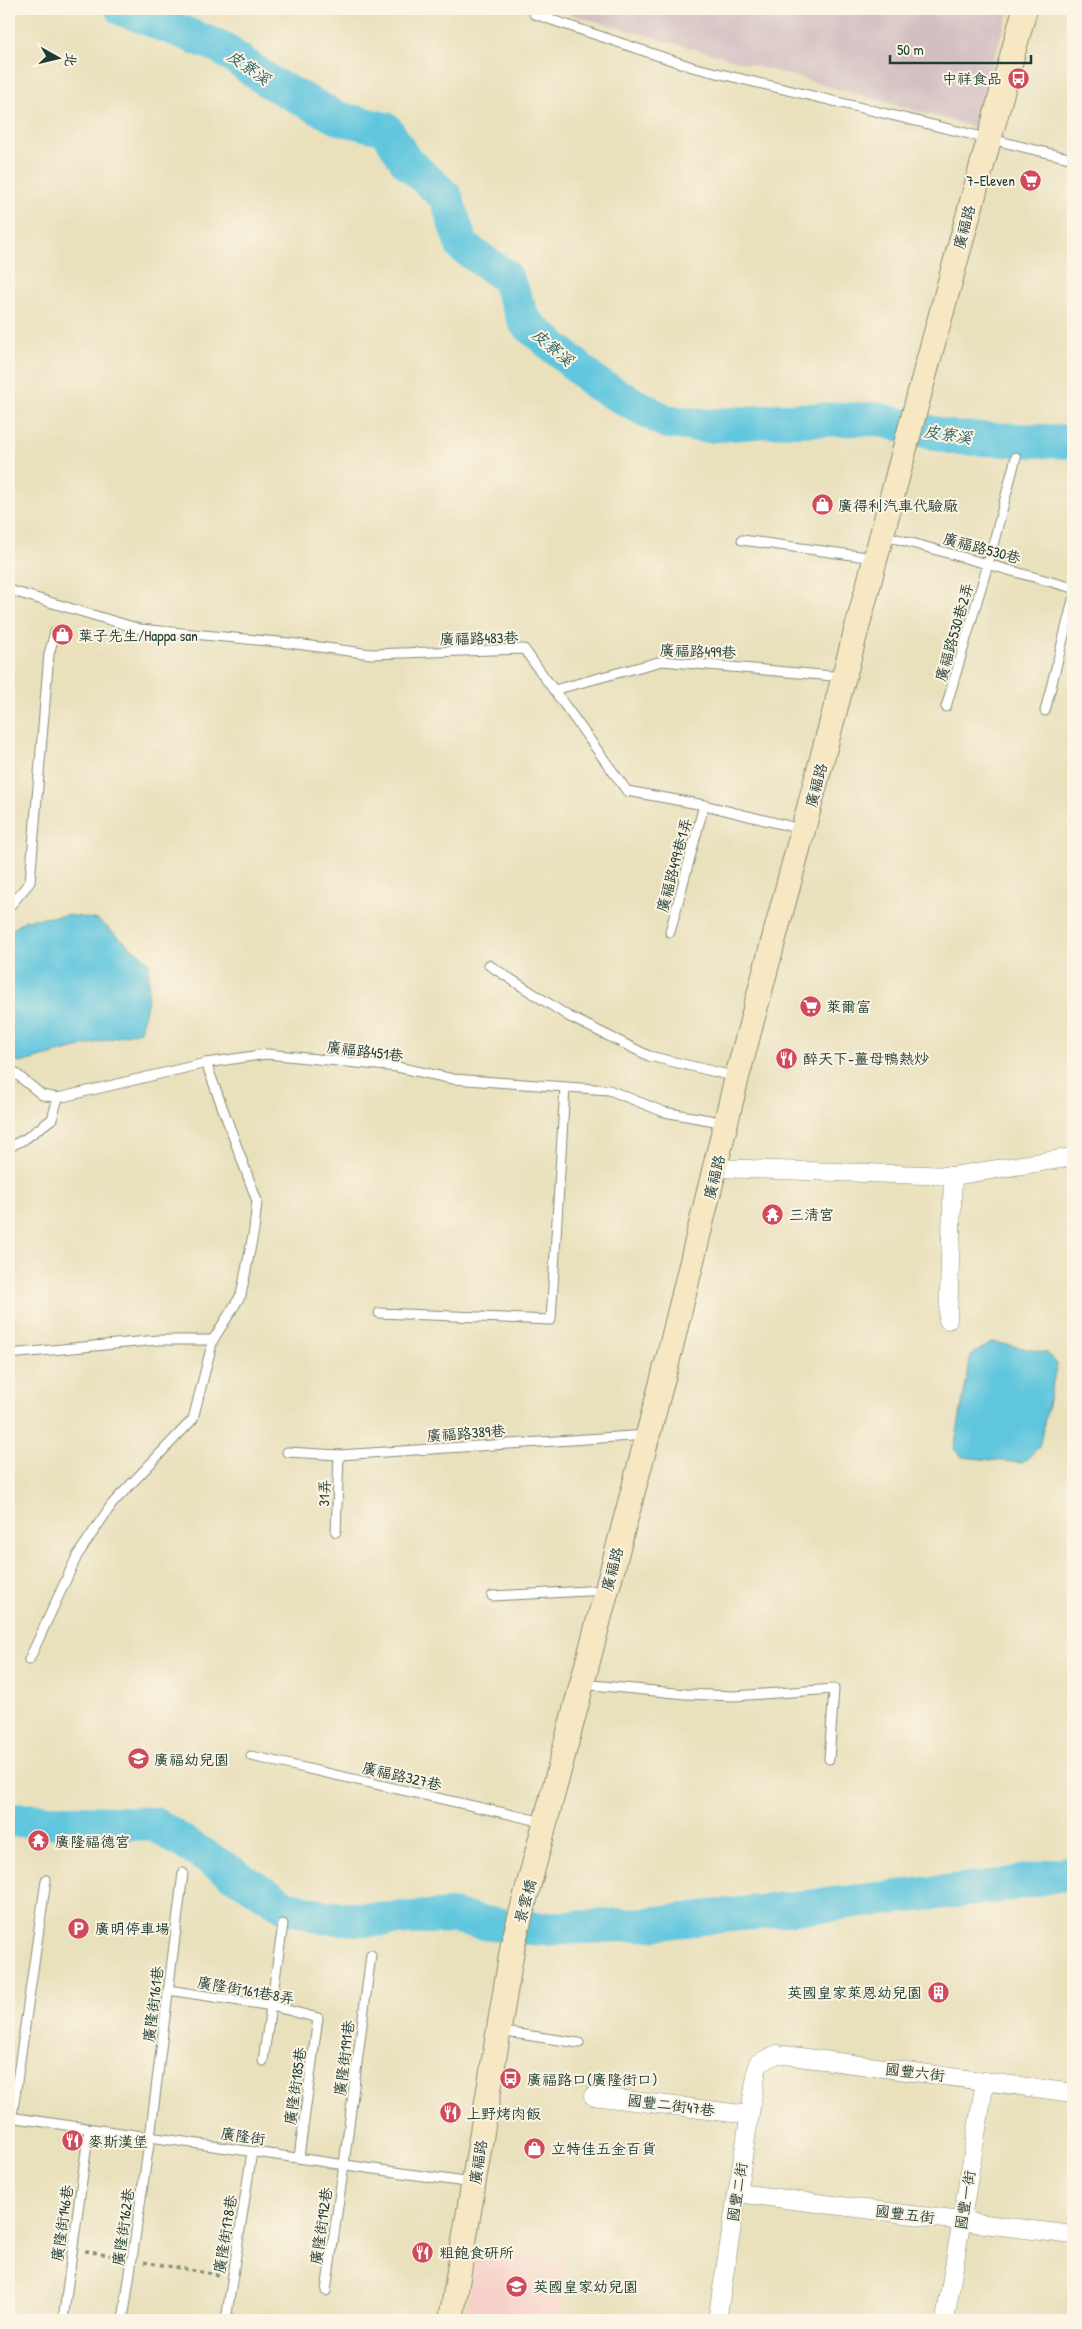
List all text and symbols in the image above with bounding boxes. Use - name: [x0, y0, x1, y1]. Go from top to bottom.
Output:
- north arrow: [32, 32, 82, 82]
- scale bar: [890, 32, 1031, 64]
- text: 50 m: [897, 39, 924, 60]
- water label: 皮寮溪: [223, 44, 276, 90]
- text: 北: [61, 52, 82, 68]
- bus stop icon: 中祥食品: [1006, 66, 1030, 90]
- place label: 中祥食品: [942, 68, 1002, 89]
- supermarket icon: 7-Eleven: [1019, 168, 1043, 192]
- place label: 7-Eleven: [966, 170, 1015, 191]
- street label: 廣福路: [948, 203, 980, 251]
- water label: 皮寮溪: [528, 323, 579, 371]
- water label: 皮寮溪: [923, 419, 974, 449]
- shop icon: 廣得利汽車代驗廠: [810, 493, 834, 517]
- place label: 廣得利汽車代驗廠: [838, 495, 958, 516]
- street label: 廣福路530巷: [941, 528, 1023, 568]
- street label: 廣福路530巷2弄: [930, 580, 978, 684]
- shop icon: 葉子先生/Happa san: [50, 623, 74, 647]
- place label: 葉子先生/Happa san: [78, 625, 198, 646]
- street label: 廣福路483巷: [439, 627, 519, 649]
- street label: 廣福路499巷: [659, 639, 737, 663]
- street label: 廣福路: [800, 761, 832, 809]
- street label: 廣福路499巷1弄: [651, 815, 697, 915]
- supermarket icon: 萊爾富: [798, 994, 822, 1018]
- place label: 萊爾富: [826, 996, 871, 1017]
- street label: 廣福路451巷: [325, 1036, 405, 1066]
- restaurant icon: 醉天下-薑母鴨熱炒: [775, 1046, 799, 1070]
- place label: 醉天下-薑母鴨熱炒: [803, 1048, 929, 1069]
- street label: 廣福路: [698, 1153, 730, 1201]
- temple icon: 三清宮: [761, 1202, 785, 1226]
- place label: 三清宮: [789, 1204, 834, 1225]
- street label: 廣福路389巷: [426, 1420, 506, 1446]
- street label: 31弄: [313, 1479, 335, 1507]
- street label: 廣福路: [596, 1545, 628, 1593]
- school or university icon: 廣福幼兒園: [126, 1747, 150, 1771]
- place label: 廣福幼兒園: [154, 1749, 229, 1770]
- street label: 廣福路327巷: [360, 1757, 444, 1795]
- temple icon: 廣隆福德宮: [27, 1829, 51, 1853]
- place label: 廣隆福德宮: [55, 1831, 130, 1852]
- street label: 景雲橋: [509, 1877, 541, 1925]
- parking icon: 廣明停車場: [67, 1916, 91, 1940]
- place label: 廣明停車場: [95, 1918, 170, 1939]
- street label: 廣隆街161巷: [138, 1965, 168, 2043]
- street label: 廣隆街161巷8弄: [196, 1971, 296, 2009]
- building icon: 英國皇家萊恩幼兒園: [926, 1980, 950, 2004]
- place label: 英國皇家萊恩幼兒園: [787, 1982, 922, 2003]
- street label: 廣隆街191巷: [329, 2019, 359, 2097]
- street label: 廣隆街185巷: [279, 2046, 311, 2126]
- street label: 國豐六街: [884, 2058, 946, 2086]
- bus stop icon: 廣福路口(廣隆街口): [499, 2067, 523, 2091]
- place label: 廣福路口(廣隆街口): [527, 2069, 657, 2090]
- street label: 國豐二街47巷: [626, 2089, 716, 2121]
- restaurant icon: 上野烤肉飯: [438, 2101, 462, 2125]
- place label: 上野烤肉飯: [466, 2103, 541, 2124]
- street label: 廣隆街: [219, 2122, 267, 2150]
- restaurant icon: 麥斯漢堡: [60, 2129, 84, 2153]
- place label: 麥斯漢堡: [88, 2131, 148, 2152]
- shop icon: 立特佳五金百貨: [523, 2136, 547, 2160]
- street label: 廣福路: [464, 2138, 492, 2186]
- place label: 立特佳五金百貨: [551, 2138, 656, 2159]
- street label: 國豐二街: [722, 2161, 752, 2223]
- street label: 國豐一街: [950, 2169, 980, 2231]
- street label: 廣隆街146巷: [46, 2183, 78, 2263]
- street label: 廣隆街192巷: [305, 2186, 337, 2266]
- street label: 廣隆街162巷: [107, 2187, 139, 2267]
- street label: 廣隆街178巷: [208, 2193, 242, 2275]
- street label: 國豐五街: [874, 2200, 936, 2228]
- restaurant icon: 粗飽食研所: [411, 2240, 435, 2264]
- place label: 粗飽食研所: [439, 2242, 514, 2263]
- school or university icon: 英國皇家幼兒園: [505, 2274, 529, 2298]
- place label: 英國皇家幼兒園: [533, 2276, 638, 2297]

